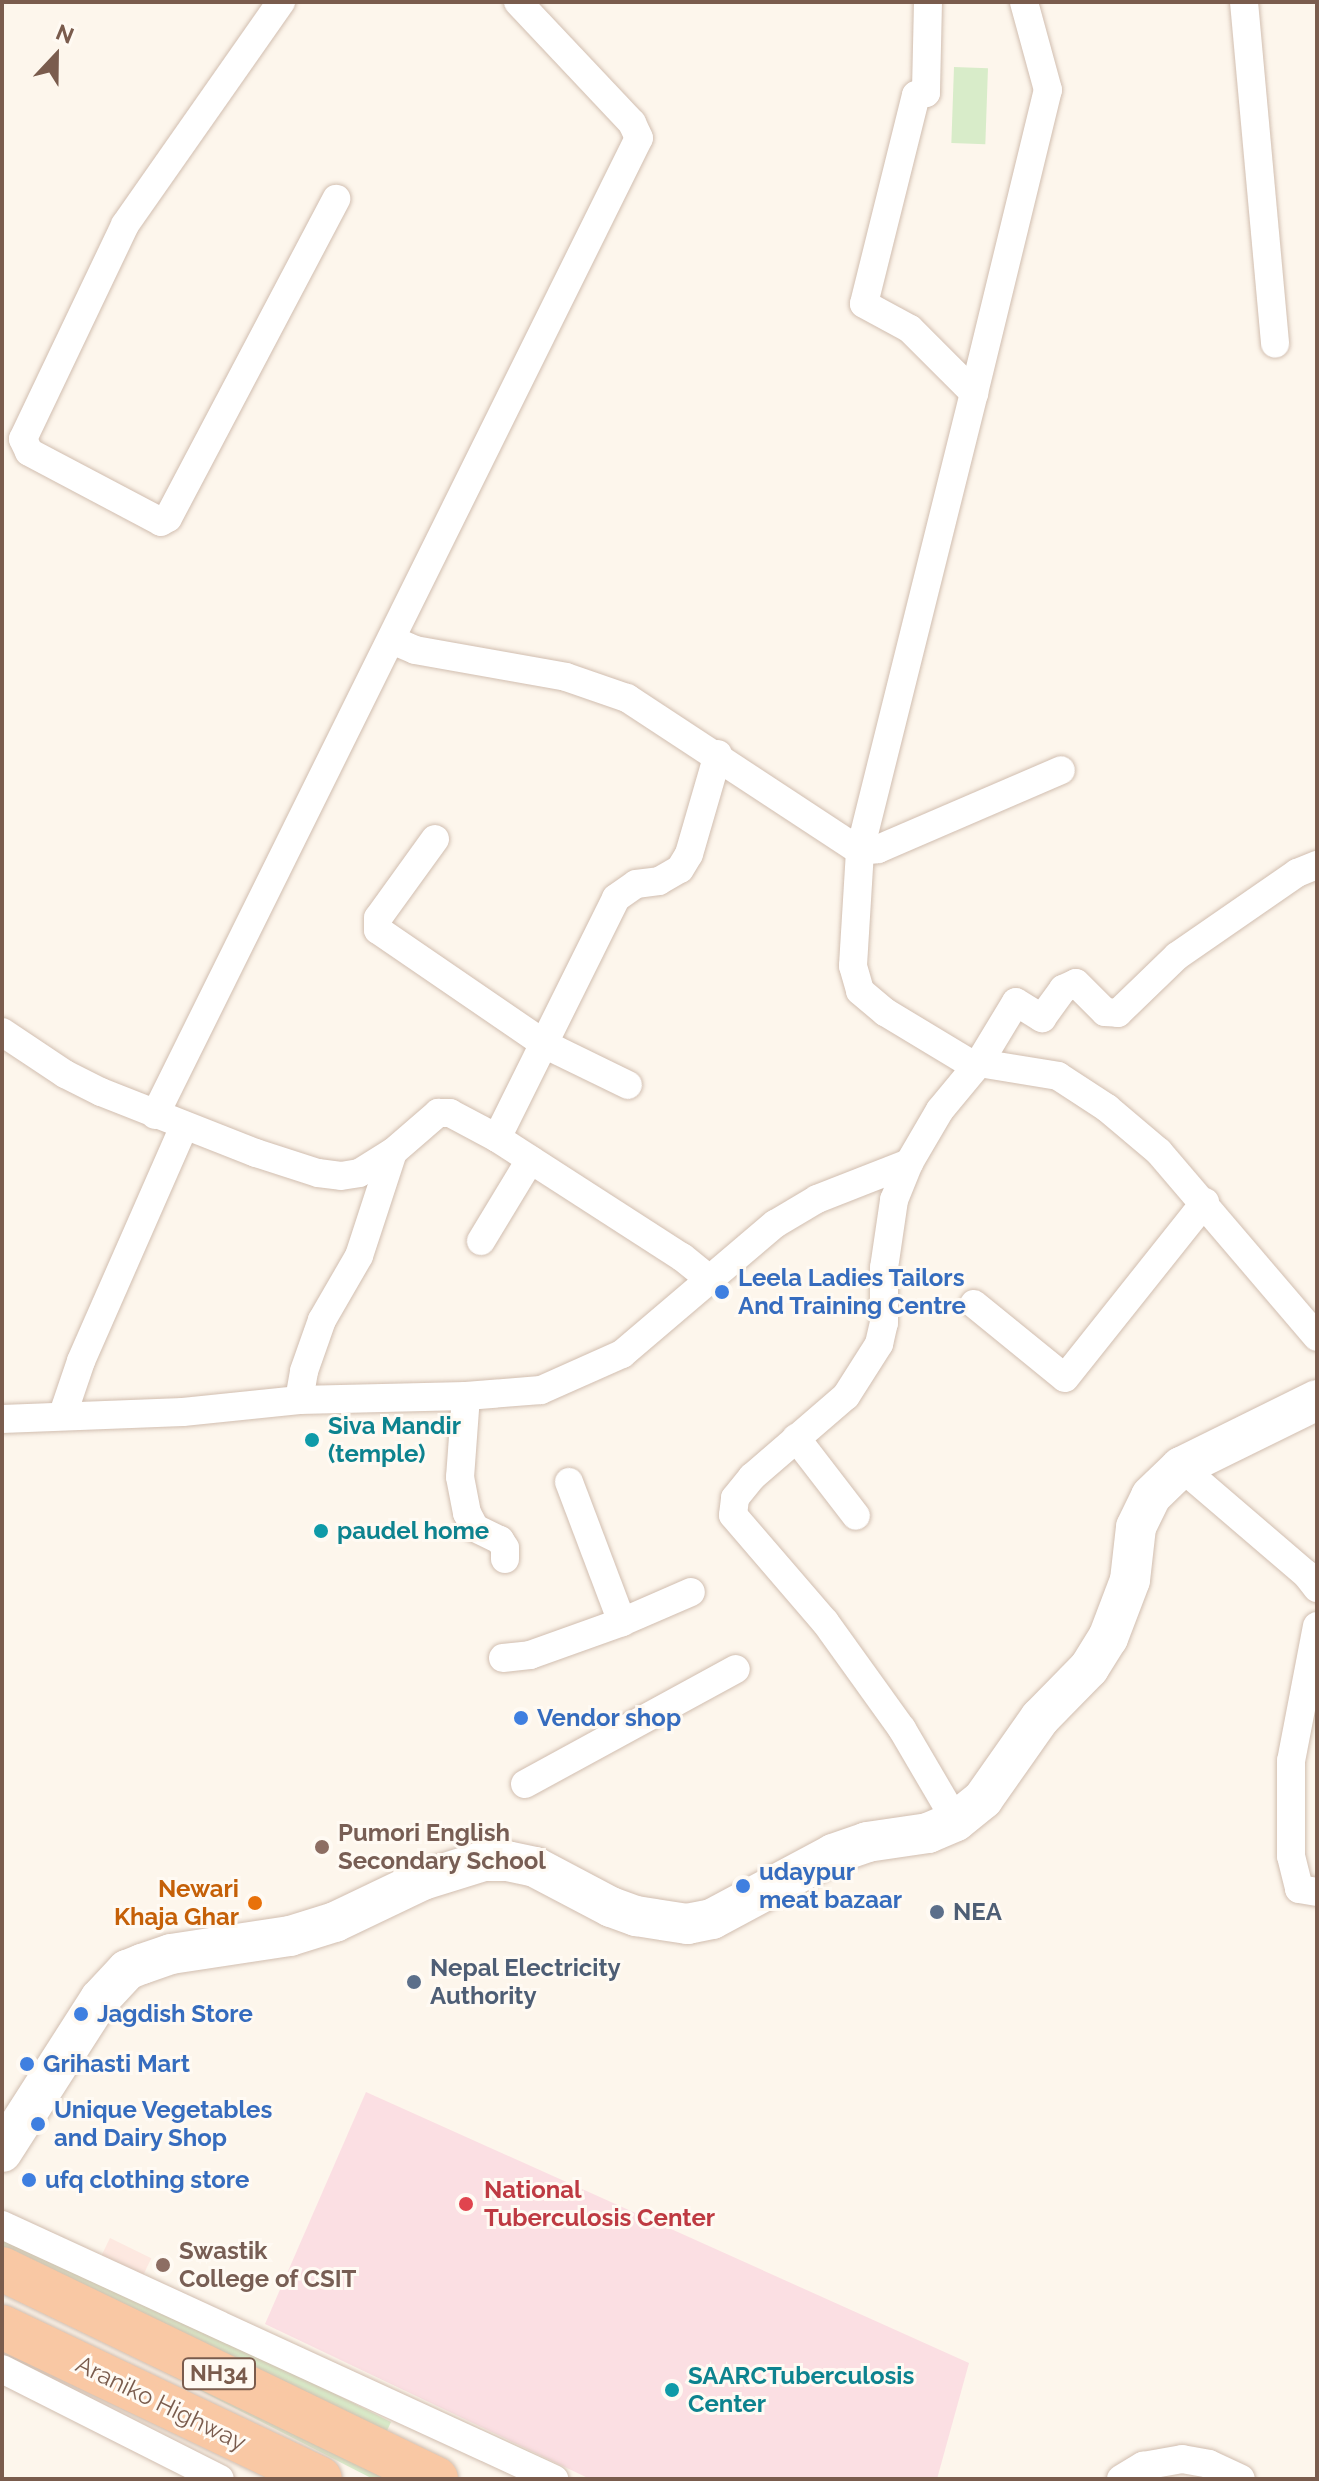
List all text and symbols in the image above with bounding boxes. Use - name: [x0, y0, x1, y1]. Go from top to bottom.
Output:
- north arrow: [16, 16, 96, 96]
- text: N: [52, 19, 78, 49]
- place label: Leela Ladies Tailors And Training Centre: [738, 1264, 967, 1320]
- marker: Leela Ladies Tailors And Training Centre: [713, 1283, 731, 1301]
- place label: Siva Mandir (temple): [328, 1412, 461, 1468]
- marker: Siva Mandir (temple): [303, 1431, 321, 1449]
- place label: paudel home: [337, 1517, 490, 1545]
- marker: paudel home: [312, 1522, 330, 1540]
- place label: Vendor shop: [537, 1704, 682, 1732]
- marker: Vendor shop: [512, 1709, 530, 1727]
- place label: Pumori English Secondary School: [338, 1819, 546, 1875]
- marker: Pumori English Secondary School: [313, 1838, 331, 1856]
- place label: udaypur meat bazaar: [759, 1858, 902, 1914]
- place label: Newari Khaja Ghar: [114, 1875, 239, 1931]
- marker: udaypur meat bazaar: [734, 1877, 752, 1895]
- marker: Newari Khaja Ghar: [246, 1894, 264, 1912]
- place label: NEA: [953, 1898, 1002, 1926]
- marker: NEA: [928, 1903, 946, 1921]
- place label: Nepal Electricity Authority: [430, 1954, 621, 2010]
- marker: Nepal Electricity Authority: [405, 1973, 423, 1991]
- place label: Jagdish Store: [97, 2000, 253, 2028]
- marker: Jagdish Store: [72, 2005, 90, 2023]
- place label: Grihasti Mart: [43, 2050, 190, 2078]
- marker: Grihasti Mart: [18, 2055, 36, 2073]
- place label: Unique Vegetables and Dairy Shop: [54, 2096, 273, 2152]
- marker: Unique Vegetables and Dairy Shop: [29, 2115, 47, 2133]
- place label: ufq clothing store: [45, 2166, 249, 2194]
- marker: ufq clothing store: [20, 2171, 38, 2189]
- place label: National Tuberculosis Center: [484, 2176, 715, 2232]
- marker: National Tuberculosis Center: [455, 2193, 477, 2215]
- place label: Swastik College of CSIT: [179, 2237, 357, 2293]
- marker: Swastik College of CSIT: [154, 2256, 172, 2274]
- street label: Araniko Highway: [71, 2349, 251, 2457]
- road number: NH34: [181, 2356, 257, 2392]
- place label: SAARCTuberculosis Center: [688, 2362, 914, 2418]
- marker: SAARCTuberculosis Center: [663, 2381, 681, 2399]

